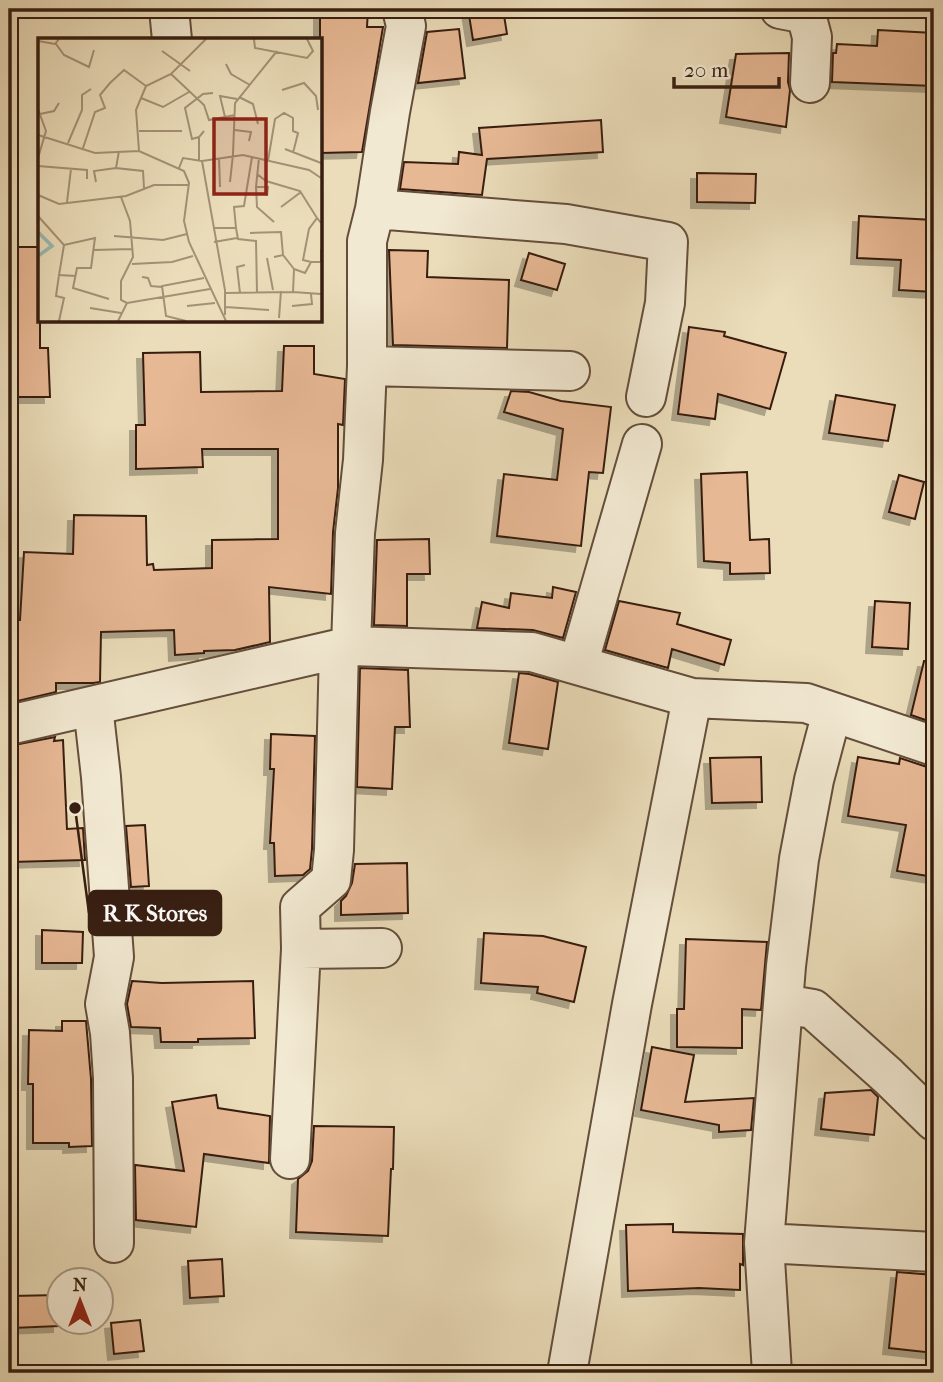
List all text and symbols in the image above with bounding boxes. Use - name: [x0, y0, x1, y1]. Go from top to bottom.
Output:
- inset map: [38, 38, 322, 322]
- scale bar: [674, 46, 778, 90]
- text: 20 m: [684, 58, 729, 82]
- callout: R K Stores: [89, 891, 221, 935]
- text: R K Stores: [103, 900, 208, 927]
- north arrow: [46, 1266, 116, 1336]
- text: N: [73, 1274, 88, 1296]

